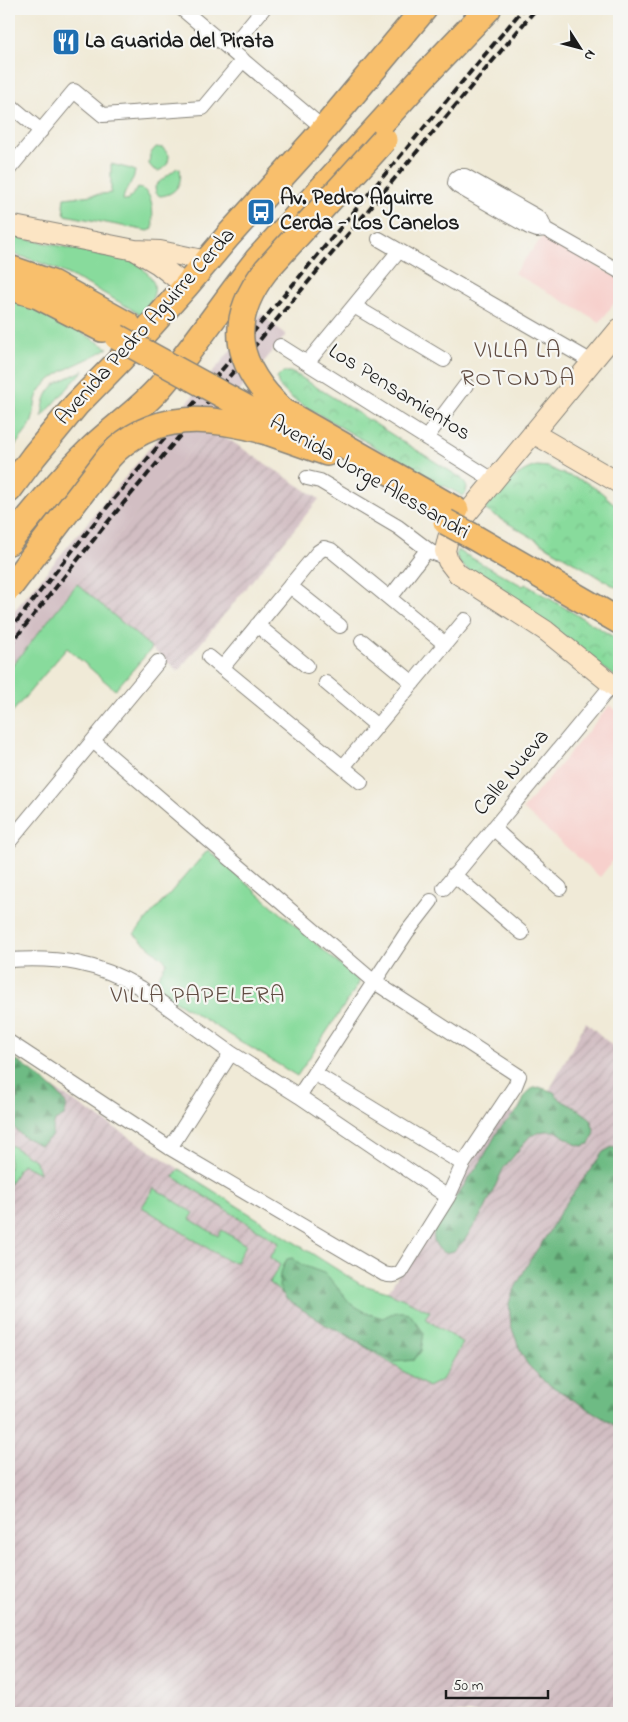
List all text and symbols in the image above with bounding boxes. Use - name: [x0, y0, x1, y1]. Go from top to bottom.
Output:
- north arrow: [556, 22, 606, 72]
- place label: La Guarida del Pirata: [85, 26, 274, 58]
- restaurant icon: La Guarida del Pirata: [51, 27, 81, 57]
- text: N: [578, 45, 601, 65]
- place label: Av. Pedro Aguirre Cerda - Los Canelos: [280, 183, 460, 240]
- bus stop icon: Av. Pedro Aguirre Cerda - Los Canelos: [246, 197, 276, 227]
- street label: Avenida Pedro Aguirre Cerda: [48, 221, 244, 434]
- district label: VILLA LA ROTONDA: [461, 334, 575, 397]
- street label: Los Pensamientos: [321, 336, 477, 450]
- street label: Avenida Jorge Alessandri: [262, 407, 475, 549]
- street label: Calle Nueva: [466, 723, 558, 823]
- district label: VILLA PAPELERA: [109, 979, 286, 1014]
- scale bar: [446, 1667, 548, 1699]
- text: 50 m: [453, 1675, 484, 1697]

